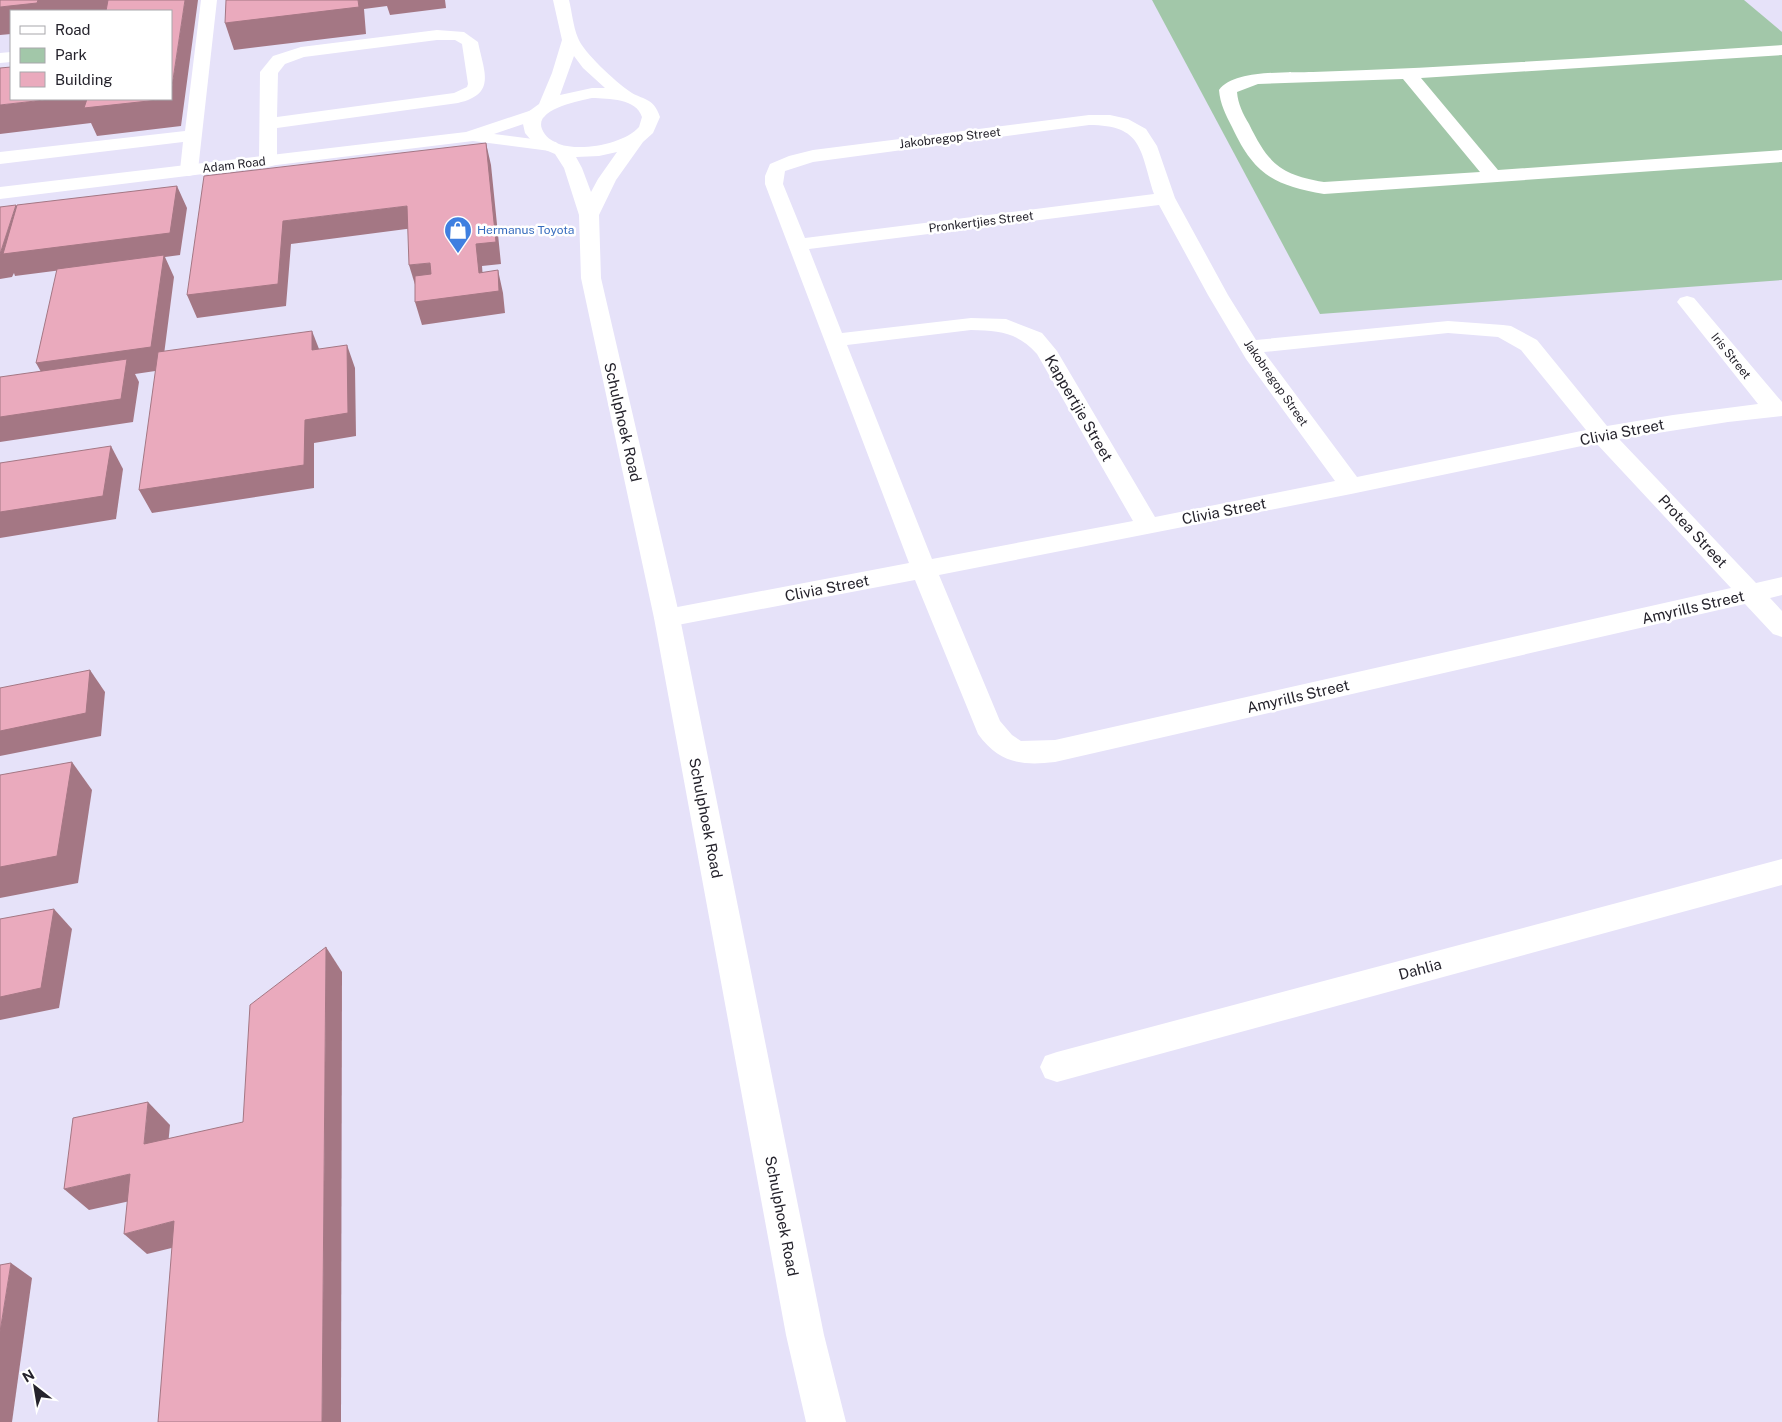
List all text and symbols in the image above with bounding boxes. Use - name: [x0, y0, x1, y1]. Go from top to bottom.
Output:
- legend: [10, 10, 172, 100]
- text: Road: [55, 21, 91, 38]
- text: Park: [55, 46, 87, 63]
- text: Building: [55, 71, 113, 88]
- street label: Jakobregop Street: [898, 125, 1002, 151]
- street label: Adam Road: [201, 154, 267, 176]
- street label: Pronkertjies Street: [928, 209, 1034, 235]
- shop icon: Hermanus Toyota: [443, 215, 473, 254]
- place label: Hermanus Toyota: [477, 223, 575, 237]
- street label: Iris Street: [1708, 330, 1754, 382]
- street label: Jakobregop Street: [1241, 337, 1311, 429]
- street label: Kappertjie Street: [1042, 352, 1116, 464]
- street label: Schulphoek Road: [601, 361, 645, 483]
- street label: Clivia Street: [1578, 415, 1666, 449]
- street label: Protea Street: [1655, 491, 1731, 571]
- street label: Clivia Street: [1180, 494, 1268, 528]
- street label: Clivia Street: [783, 571, 871, 605]
- street label: Amyrills Street: [1640, 587, 1746, 627]
- street label: Amyrills Street: [1245, 676, 1351, 716]
- street label: Schulphoek Road: [686, 756, 726, 880]
- street label: Dahlia: [1397, 955, 1443, 983]
- street label: Schulphoek Road: [762, 1154, 802, 1278]
- north arrow: [10, 1362, 60, 1412]
- text: N: [19, 1366, 37, 1386]

